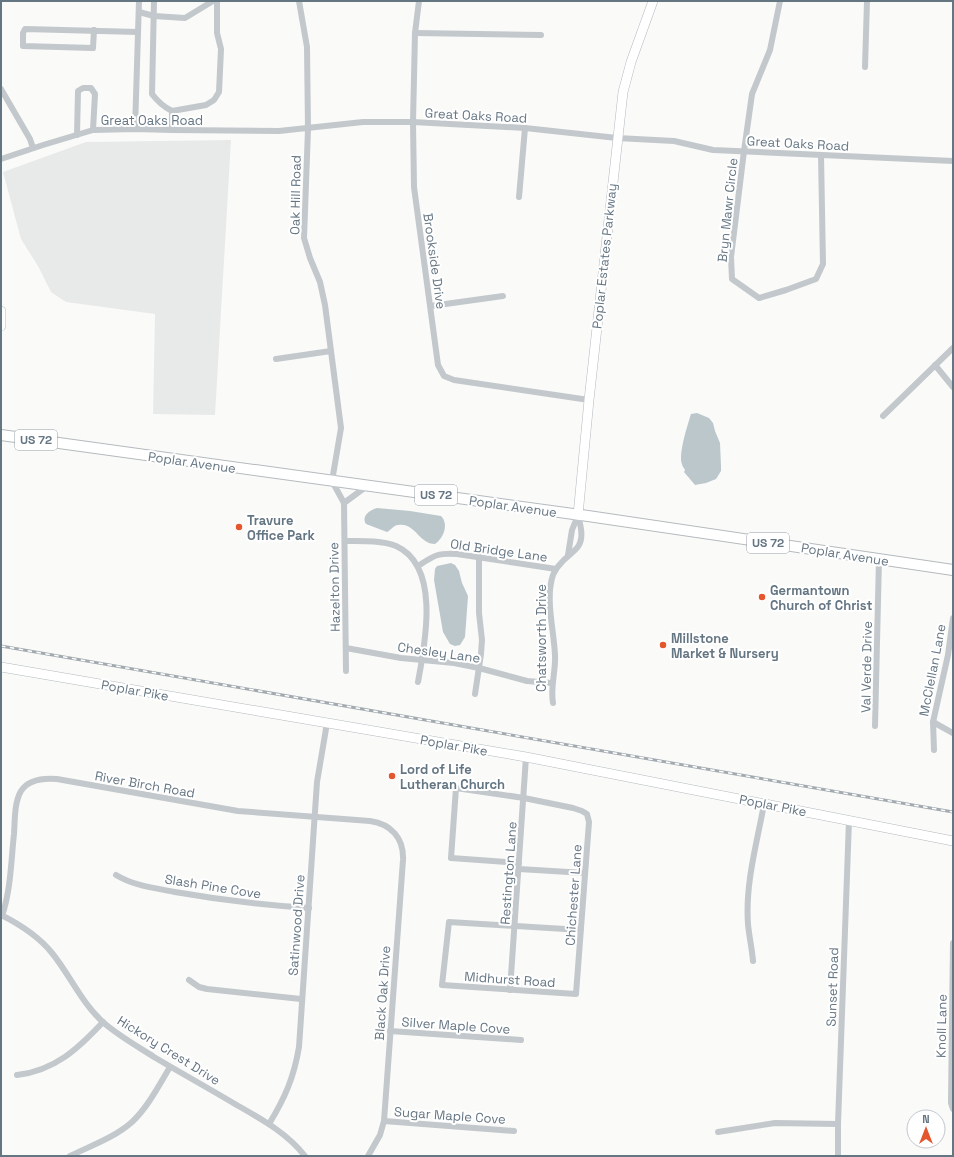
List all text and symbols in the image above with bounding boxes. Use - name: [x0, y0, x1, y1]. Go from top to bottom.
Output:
- street label: Great Oaks Road: [424, 104, 528, 127]
- street label: Great Oaks Road: [101, 112, 203, 129]
- street label: Great Oaks Road: [746, 132, 850, 155]
- street label: Oak Hill Road: [286, 155, 305, 235]
- street label: Bryn Mawr Circle: [714, 157, 741, 263]
- street label: Poplar Estates Parkway: [588, 182, 621, 330]
- street label: Brookside Drive: [419, 212, 450, 310]
- road number: US 72: [15, 430, 57, 450]
- street label: Poplar Avenue: [147, 448, 237, 477]
- road number: US 72: [415, 485, 457, 505]
- street label: Poplar Avenue: [468, 492, 558, 521]
- place label: Travure Office Park: [247, 512, 316, 544]
- marker: Travure Office Park: [234, 522, 244, 532]
- road number: US 72: [747, 533, 789, 553]
- street label: Old Bridge Lane: [449, 535, 549, 566]
- street label: Poplar Avenue: [800, 539, 890, 570]
- street label: Hazelton Drive: [325, 542, 344, 632]
- place label: Germantown Church of Christ: [770, 582, 873, 614]
- street label: Chatsworth Drive: [533, 584, 550, 692]
- marker: Germantown Church of Christ: [757, 592, 767, 602]
- street label: Val Verde Drive: [857, 621, 876, 713]
- street label: McClellan Lane: [915, 623, 950, 718]
- place label: Millstone Market & Nursery: [671, 630, 779, 662]
- street label: Chesley Lane: [397, 638, 481, 667]
- marker: Millstone Market & Nursery: [658, 640, 668, 650]
- street label: Poplar Pike: [100, 676, 170, 705]
- street label: Poplar Pike: [419, 731, 489, 760]
- place label: Lord of Life Lutheran Church: [400, 761, 505, 793]
- street label: River Birch Road: [93, 767, 196, 802]
- marker: Lord of Life Lutheran Church: [387, 771, 397, 781]
- street label: Poplar Pike: [738, 791, 808, 820]
- street label: Restington Lane: [496, 821, 521, 925]
- street label: Chichester Lane: [561, 844, 586, 946]
- street label: Slash Pine Cove: [164, 870, 262, 902]
- street label: Satinwood Drive: [284, 874, 309, 976]
- street label: Black Oak Drive: [371, 945, 394, 1041]
- street label: Sunset Road: [823, 947, 842, 1027]
- street label: Midhurst Road: [464, 968, 556, 991]
- street label: Knoll Lane: [932, 994, 951, 1058]
- street label: Hickory Crest Drive: [114, 1012, 223, 1089]
- street label: Silver Maple Cove: [401, 1013, 511, 1038]
- street label: Sugar Maple Cove: [394, 1103, 506, 1128]
- north arrow: [906, 1109, 946, 1149]
- text: N: [922, 1112, 930, 1126]

